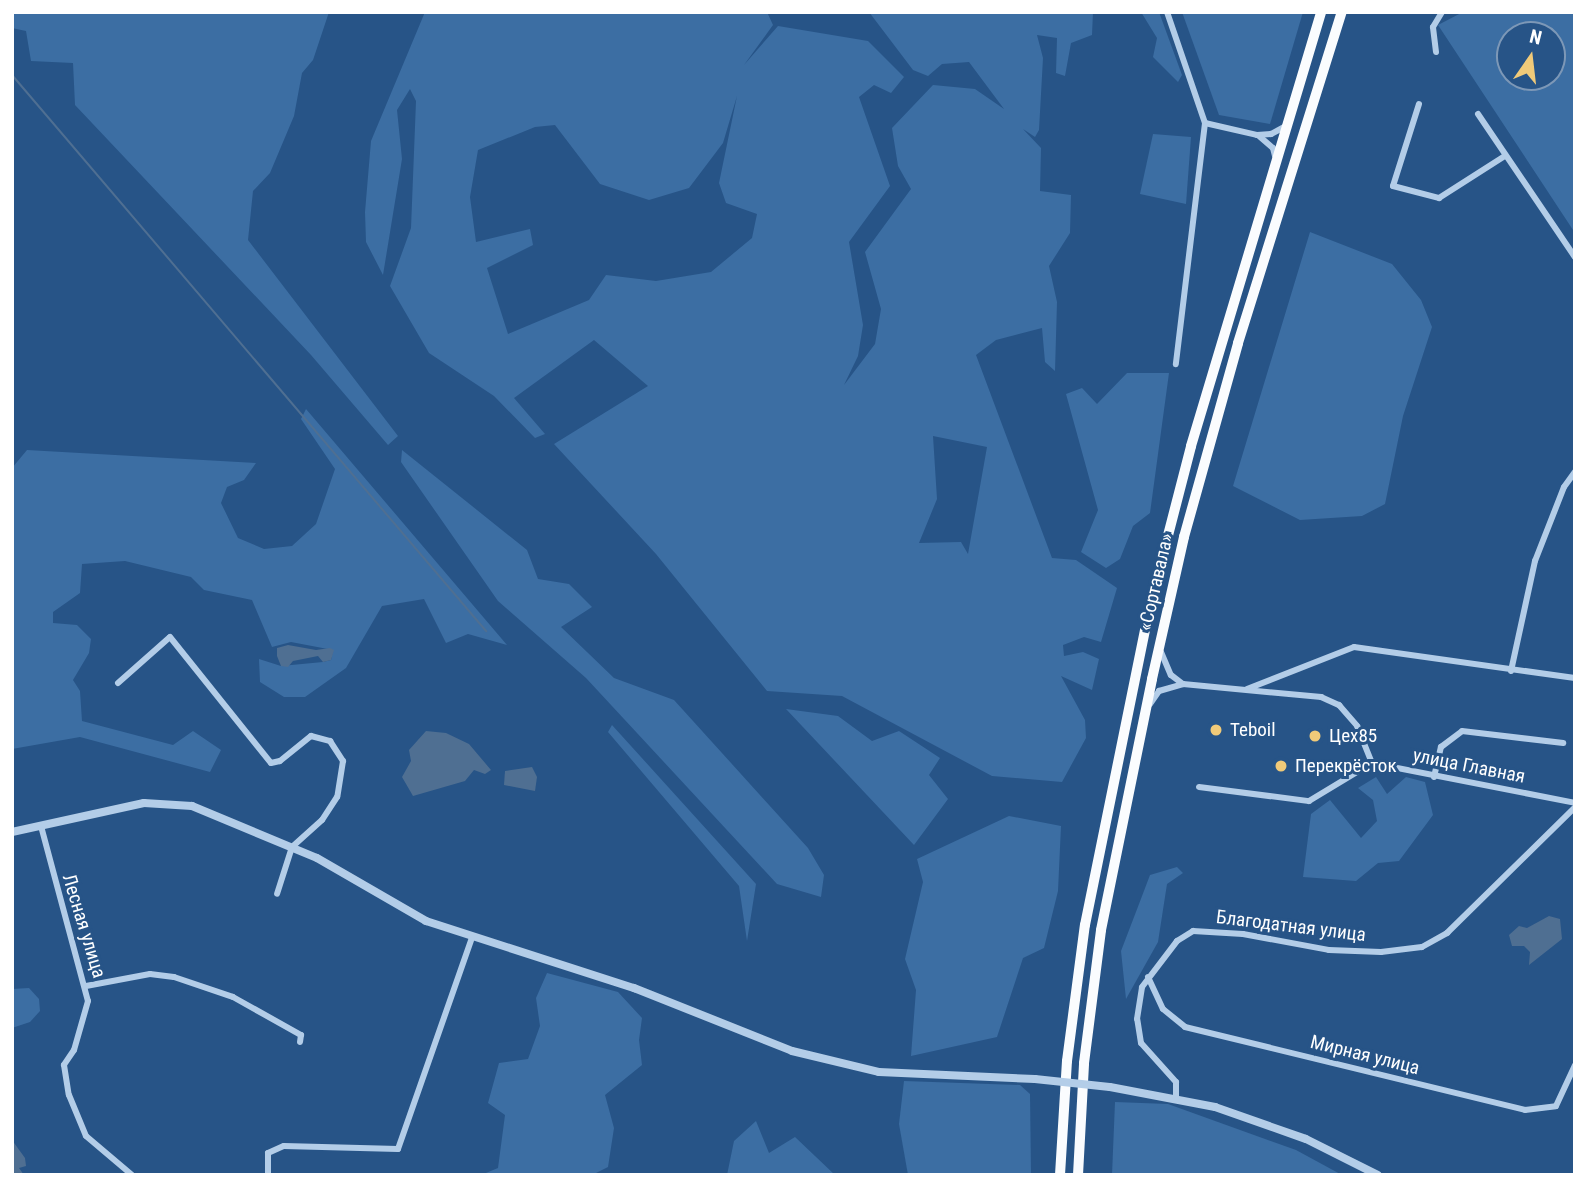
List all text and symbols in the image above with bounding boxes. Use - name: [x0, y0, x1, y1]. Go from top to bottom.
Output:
- north arrow: [1496, 21, 1566, 91]
- text: N: [1527, 25, 1544, 50]
- street label: «Сортавала»: [1134, 531, 1178, 633]
- place label: Teboil: [1230, 719, 1276, 741]
- marker: Teboil: [1208, 722, 1224, 738]
- place label: Цех85: [1329, 725, 1377, 747]
- marker: Цех85: [1307, 728, 1323, 744]
- street label: улица Главная: [1411, 744, 1527, 788]
- place label: Перекрёсток: [1295, 755, 1397, 777]
- marker: Перекрёсток: [1273, 758, 1289, 774]
- street label: Лесная улица: [57, 871, 111, 981]
- street label: Благодатная улица: [1215, 906, 1367, 946]
- street label: Мирная улица: [1308, 1030, 1422, 1080]

